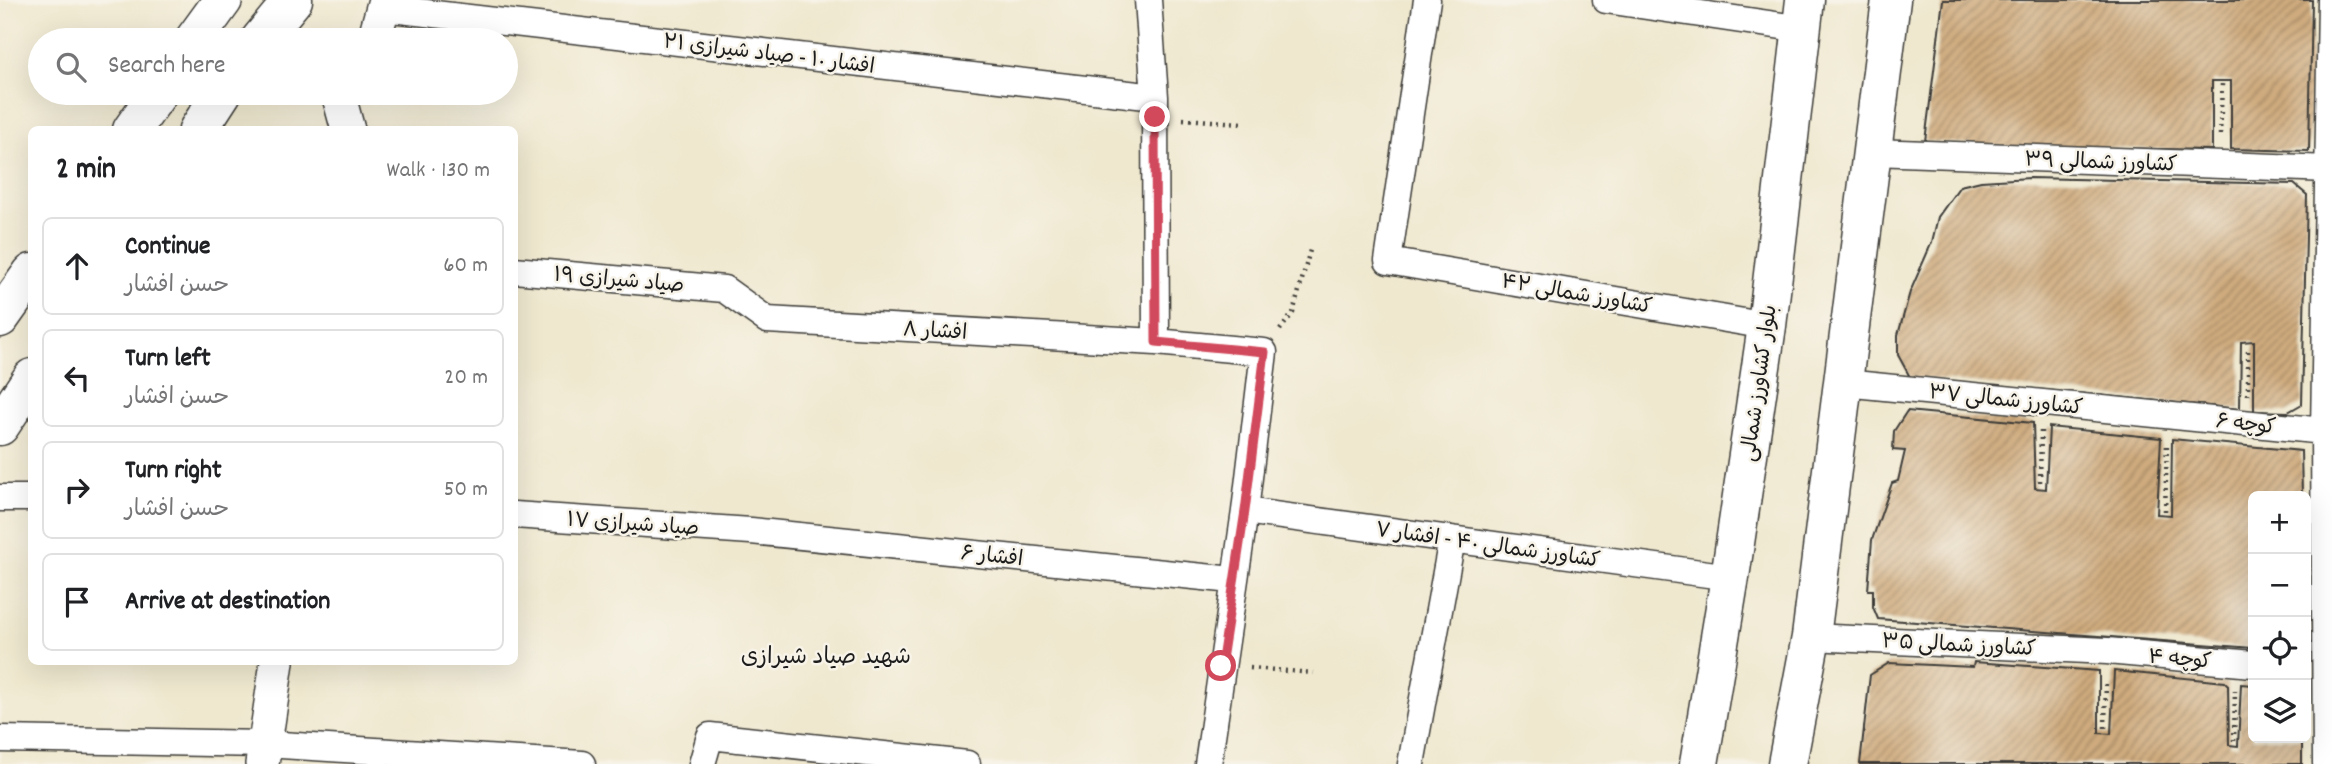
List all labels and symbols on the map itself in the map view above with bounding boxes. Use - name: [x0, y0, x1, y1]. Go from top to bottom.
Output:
- street label: افشار ۱۰ - صیاد شیرازی ۲۱: [661, 28, 876, 84]
- route end: [1139, 101, 1170, 132]
- street label: کشاورز شمالی ۳۹: [2024, 146, 2178, 182]
- street label: صیاد شیرازی ۱۹: [552, 261, 685, 303]
- street label: کشاورز شمالی ۴۲: [1499, 268, 1654, 324]
- street label: بلوار کشاورز شمالی: [1735, 303, 1787, 464]
- street label: افشار ۸: [902, 316, 968, 350]
- street label: کشاورز شمالی ۳۷: [1927, 379, 2084, 425]
- street label: کوچه ۶: [2214, 408, 2277, 444]
- street label: صیاد شیرازی ۱۷: [566, 506, 700, 546]
- street label: کشاورز شمالی ۴۰ - افشار ۷: [1373, 516, 1602, 578]
- street label: افشار ۶: [959, 540, 1024, 576]
- street label: کشاورز شمالی ۳۵: [1881, 628, 2037, 666]
- district label: شهید صیاد شیرازی: [741, 642, 911, 675]
- street label: کوچه ۴: [2147, 643, 2213, 679]
- route start: [1205, 650, 1236, 681]

